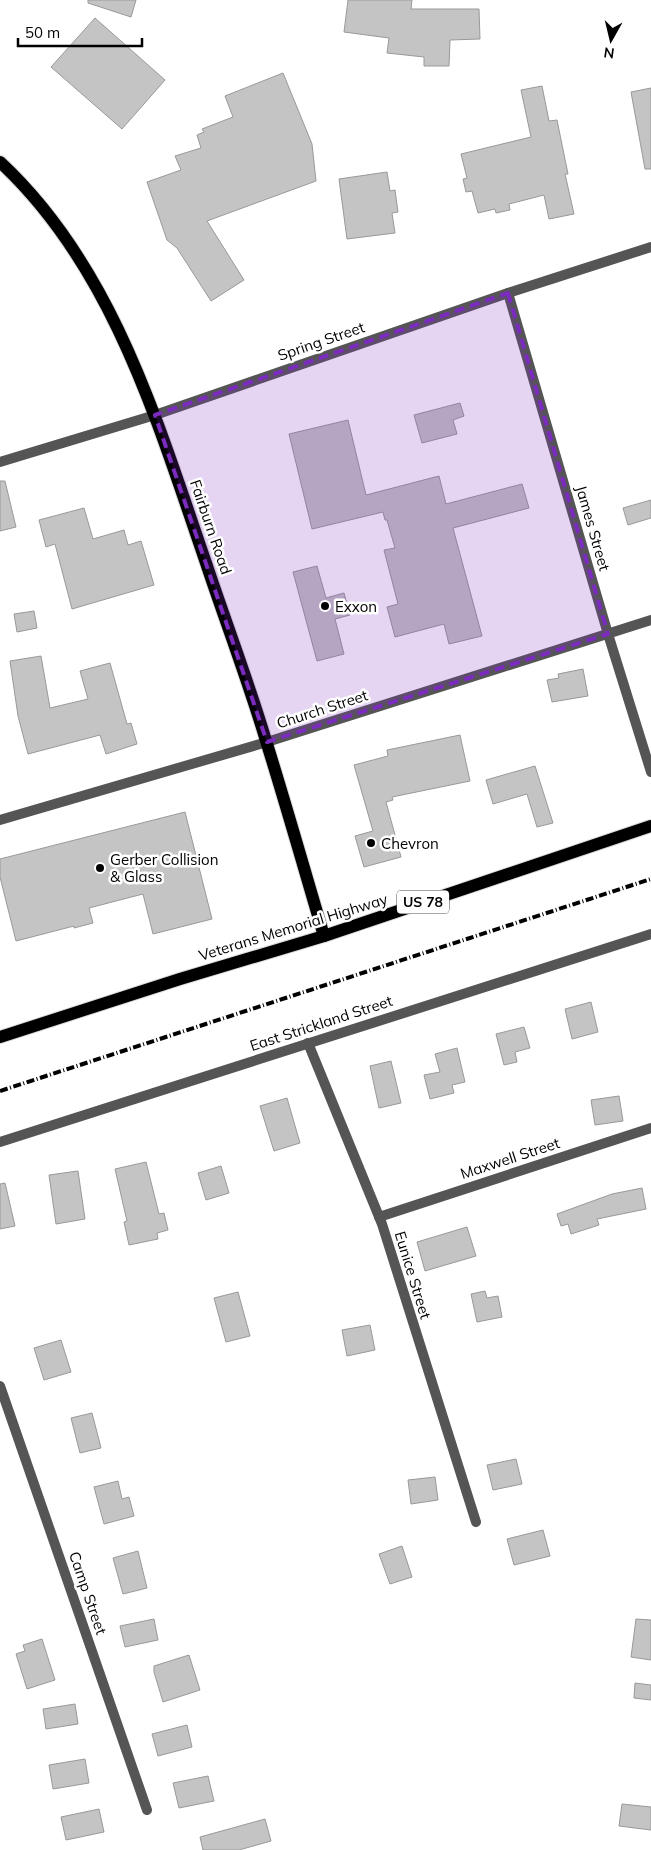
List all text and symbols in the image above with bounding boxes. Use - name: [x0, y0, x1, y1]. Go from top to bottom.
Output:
- scale bar: [18, 15, 141, 47]
- north arrow: [586, 15, 636, 65]
- text: 50 m: [25, 23, 60, 42]
- text: N: [603, 43, 616, 63]
- street label: Spring Street: [275, 317, 367, 365]
- street label: Fairburn Road: [186, 477, 236, 577]
- street label: James Street: [572, 483, 614, 573]
- place label: Exxon: [335, 597, 377, 616]
- marker: Exxon: [319, 600, 331, 612]
- street label: Church Street: [274, 685, 370, 733]
- place label: Chevron: [381, 834, 439, 853]
- marker: Chevron: [365, 837, 377, 849]
- place label: Gerber Collision & Glass: [110, 850, 218, 886]
- marker: Gerber Collision & Glass: [94, 862, 106, 874]
- street label: Veterans Memorial Highway: [196, 889, 390, 965]
- road number: US 78: [397, 890, 449, 914]
- street label: East Strickland Street: [247, 991, 395, 1055]
- street label: Maxwell Street: [458, 1133, 562, 1183]
- street label: Eunice Street: [391, 1229, 435, 1321]
- street label: Camp Street: [65, 1549, 111, 1637]

